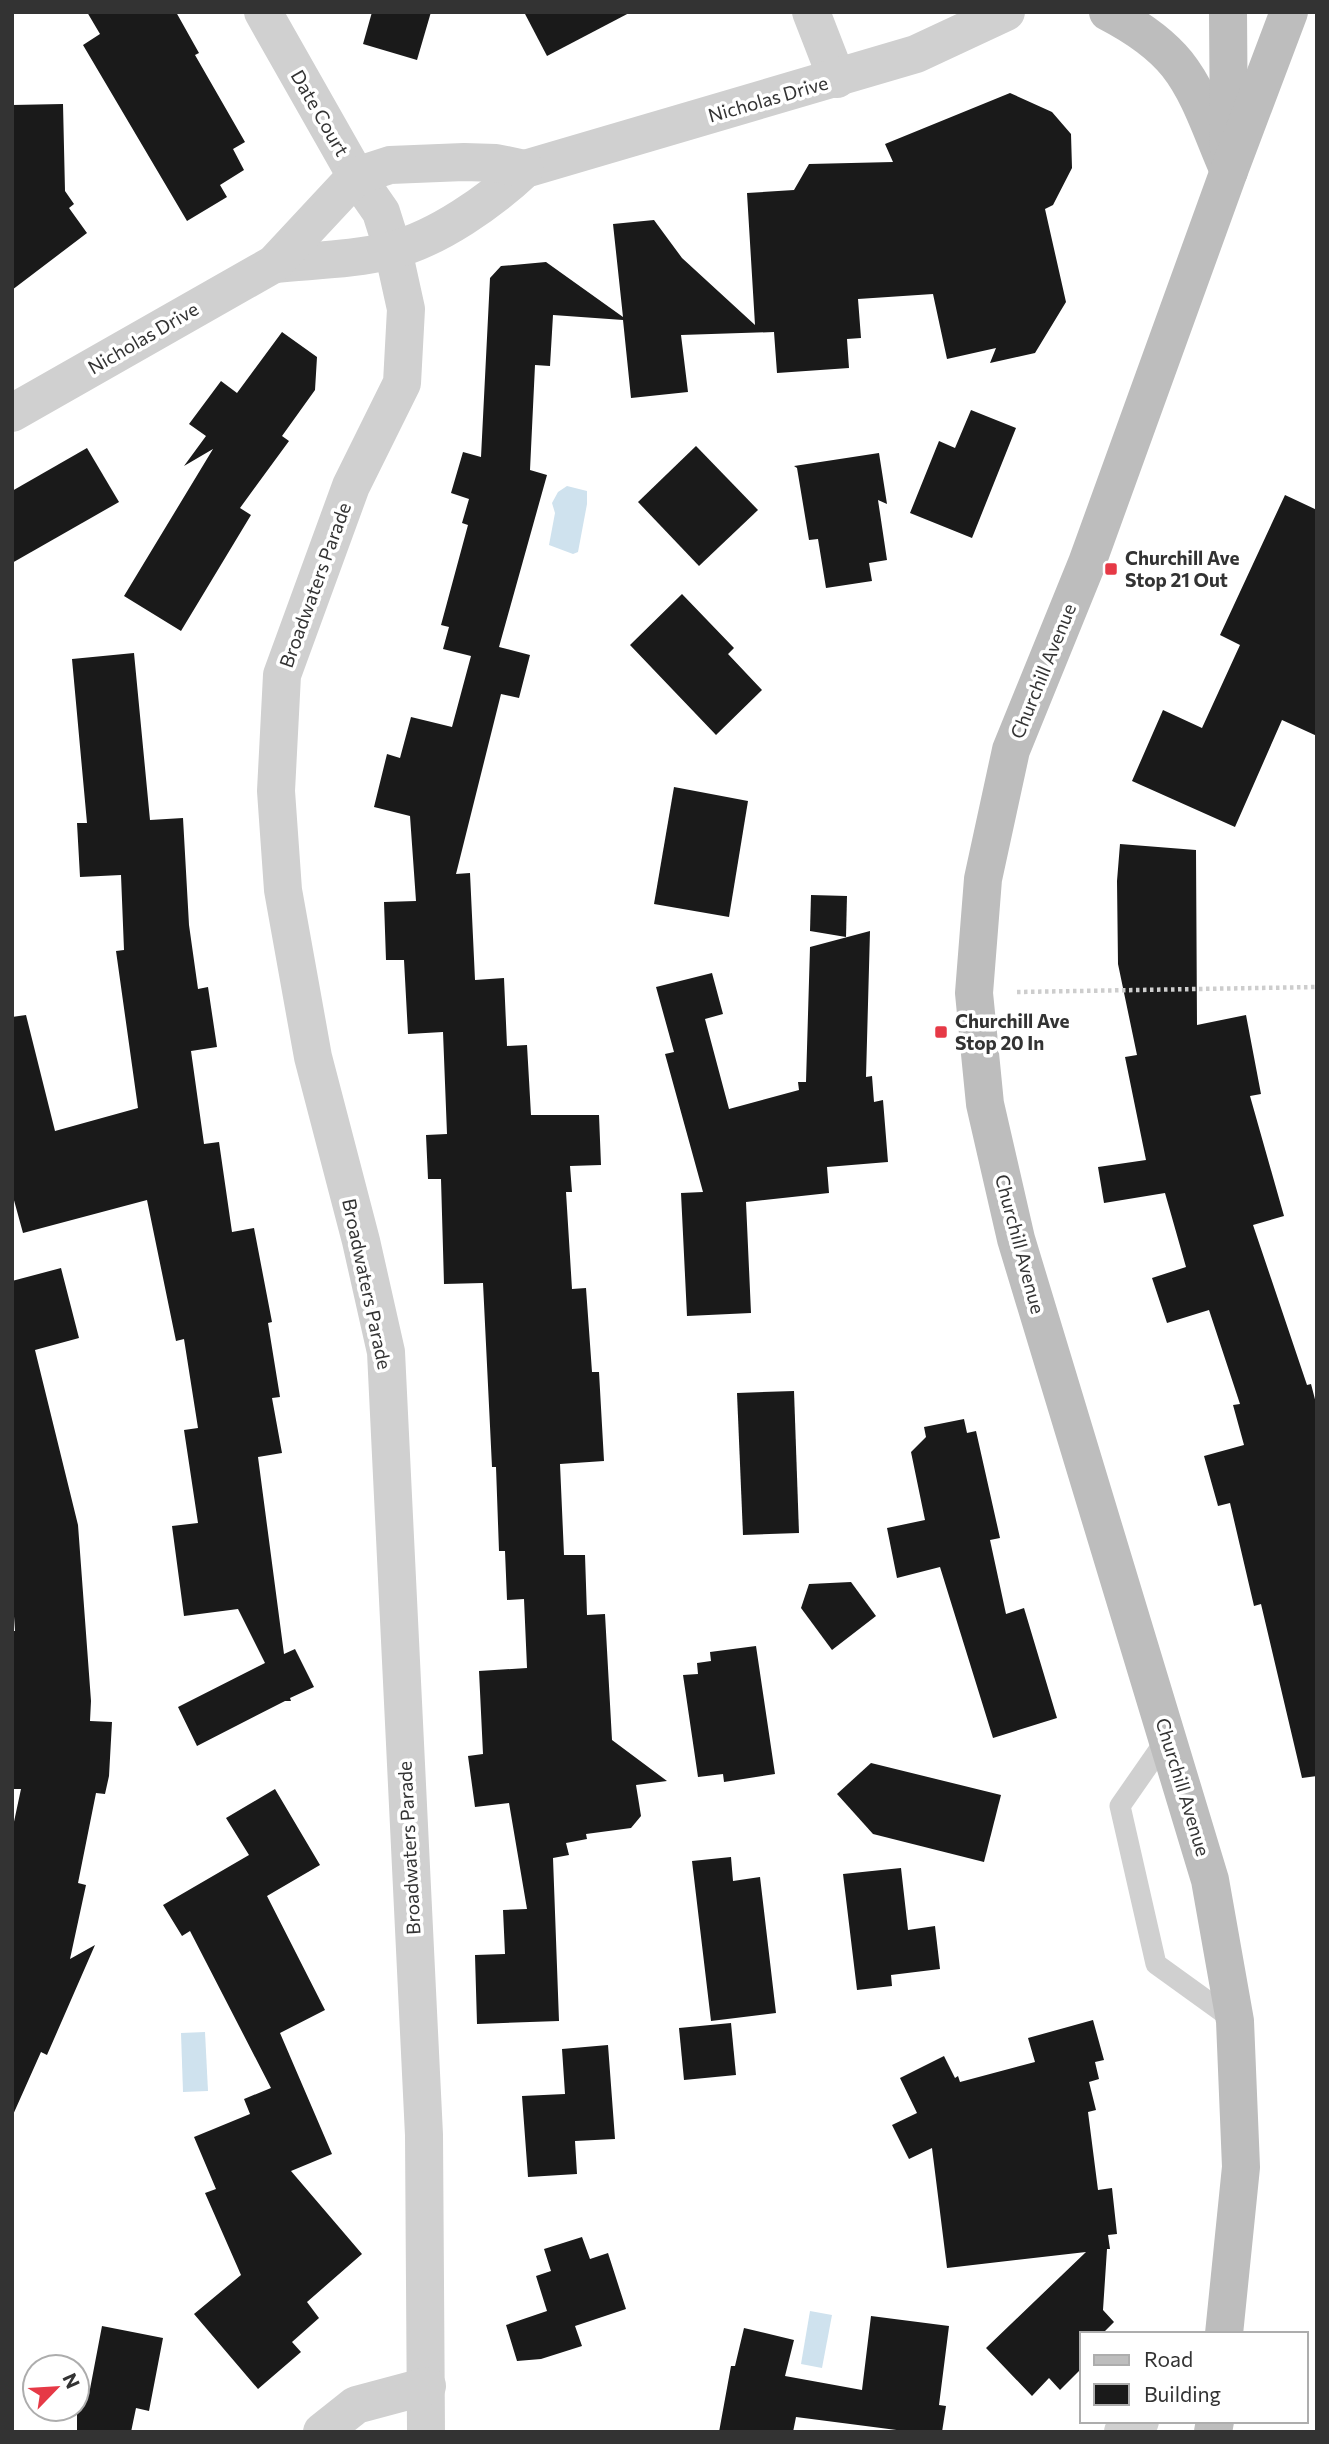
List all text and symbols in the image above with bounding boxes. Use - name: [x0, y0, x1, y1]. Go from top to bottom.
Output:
- street label: Date Court: [287, 66, 354, 160]
- street label: Nicholas Drive: [705, 70, 831, 127]
- street label: Nicholas Drive: [83, 297, 202, 378]
- street label: Broadwaters Parade: [274, 499, 355, 671]
- place label: Churchill Ave Stop 21 Out: [1125, 546, 1240, 591]
- marker: Churchill Ave Stop 21 Out: [1103, 561, 1119, 577]
- street label: Churchill Avenue: [1005, 600, 1080, 742]
- place label: Churchill Ave Stop 20 In: [955, 1009, 1070, 1054]
- marker: Churchill Ave Stop 20 In: [933, 1024, 949, 1040]
- street label: Churchill Avenue: [991, 1172, 1050, 1316]
- street label: Broadwaters Parade: [338, 1196, 397, 1371]
- street label: Churchill Avenue: [1151, 1715, 1215, 1859]
- street label: Broadwaters Parade: [392, 1760, 425, 1936]
- legend: [1080, 2332, 1308, 2423]
- text: Road: [1144, 2346, 1193, 2371]
- north arrow: [21, 2353, 91, 2423]
- text: N: [58, 2369, 85, 2392]
- text: Building: [1144, 2381, 1221, 2406]

